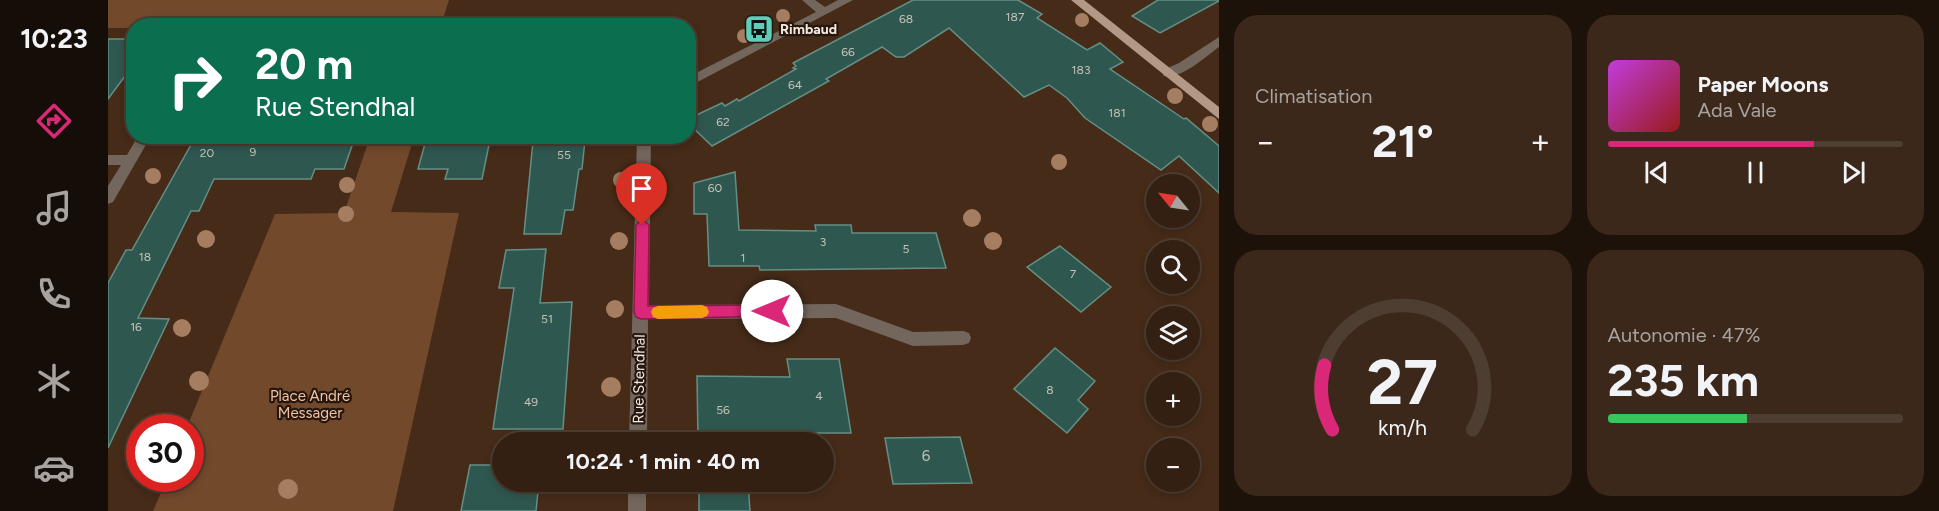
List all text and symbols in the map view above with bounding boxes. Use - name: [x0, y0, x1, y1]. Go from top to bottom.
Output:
- house number: 187: [1006, 10, 1025, 24]
- house number: 68: [899, 12, 913, 26]
- bus stop icon: Rimbaud: [743, 13, 775, 45]
- place label: Rimbaud: [780, 21, 837, 38]
- text: 10:23: [20, 22, 88, 55]
- text: 20 m: [255, 39, 353, 90]
- icon: right: [156, 42, 234, 120]
- house number: 66: [841, 45, 855, 59]
- house number: 183: [1072, 63, 1090, 77]
- text: Paper Moons: [1698, 71, 1828, 98]
- house number: 64: [788, 78, 803, 92]
- text: Climatisation: [1255, 84, 1372, 108]
- text: Rue Stendhal: [255, 90, 416, 123]
- text: Ada Vale: [1698, 98, 1776, 122]
- icon: directions: [33, 100, 75, 142]
- house number: 181: [1108, 106, 1126, 120]
- text: 21°: [1372, 114, 1434, 168]
- house number: 62: [716, 115, 730, 129]
- text: −: [1255, 122, 1276, 161]
- text: +: [1530, 122, 1551, 161]
- house number: 9: [250, 145, 257, 159]
- house number: 20: [200, 146, 215, 160]
- house number: 55: [557, 148, 571, 162]
- icon: previous: [1640, 156, 1673, 189]
- icon: pause: [1739, 156, 1772, 189]
- icon: next: [1837, 156, 1870, 189]
- pin: [616, 163, 667, 225]
- icon: arrive: [625, 172, 658, 205]
- north arrow: [1146, 174, 1200, 228]
- map controls: [1146, 174, 1200, 492]
- house number: 60: [708, 181, 723, 195]
- icon: music: [33, 187, 75, 229]
- house number: 3: [820, 235, 826, 249]
- button: search: [1146, 240, 1200, 294]
- house number: 5: [903, 242, 910, 256]
- house number: 18: [139, 250, 151, 264]
- house number: 1: [741, 251, 745, 265]
- house number: 7: [1070, 267, 1077, 281]
- icon: phone: [33, 273, 75, 315]
- position arrow: [740, 279, 804, 343]
- button: layers: [1146, 306, 1200, 360]
- house number: 51: [541, 312, 553, 326]
- house number: 16: [130, 320, 142, 334]
- text: Autonomie · 47%: [1608, 323, 1761, 347]
- street label: Rue Stendhal: [629, 334, 649, 424]
- text: 27: [1367, 345, 1438, 420]
- text: 235 km: [1608, 353, 1759, 407]
- icon: climate: [33, 360, 75, 402]
- button: +: [1146, 372, 1200, 426]
- house number: 8: [1046, 383, 1054, 397]
- park label: Place André Messager: [270, 387, 350, 422]
- house number: 4: [815, 389, 823, 403]
- house number: 49: [524, 395, 538, 409]
- house number: 56: [716, 403, 730, 417]
- speed limit sign: 30: [126, 414, 204, 492]
- text: km/h: [1378, 415, 1427, 440]
- button: −: [1146, 438, 1200, 492]
- icon: car: [33, 447, 75, 489]
- house number: 6: [922, 447, 931, 465]
- text: 10:24 · 1 min · 40 m: [566, 448, 760, 475]

